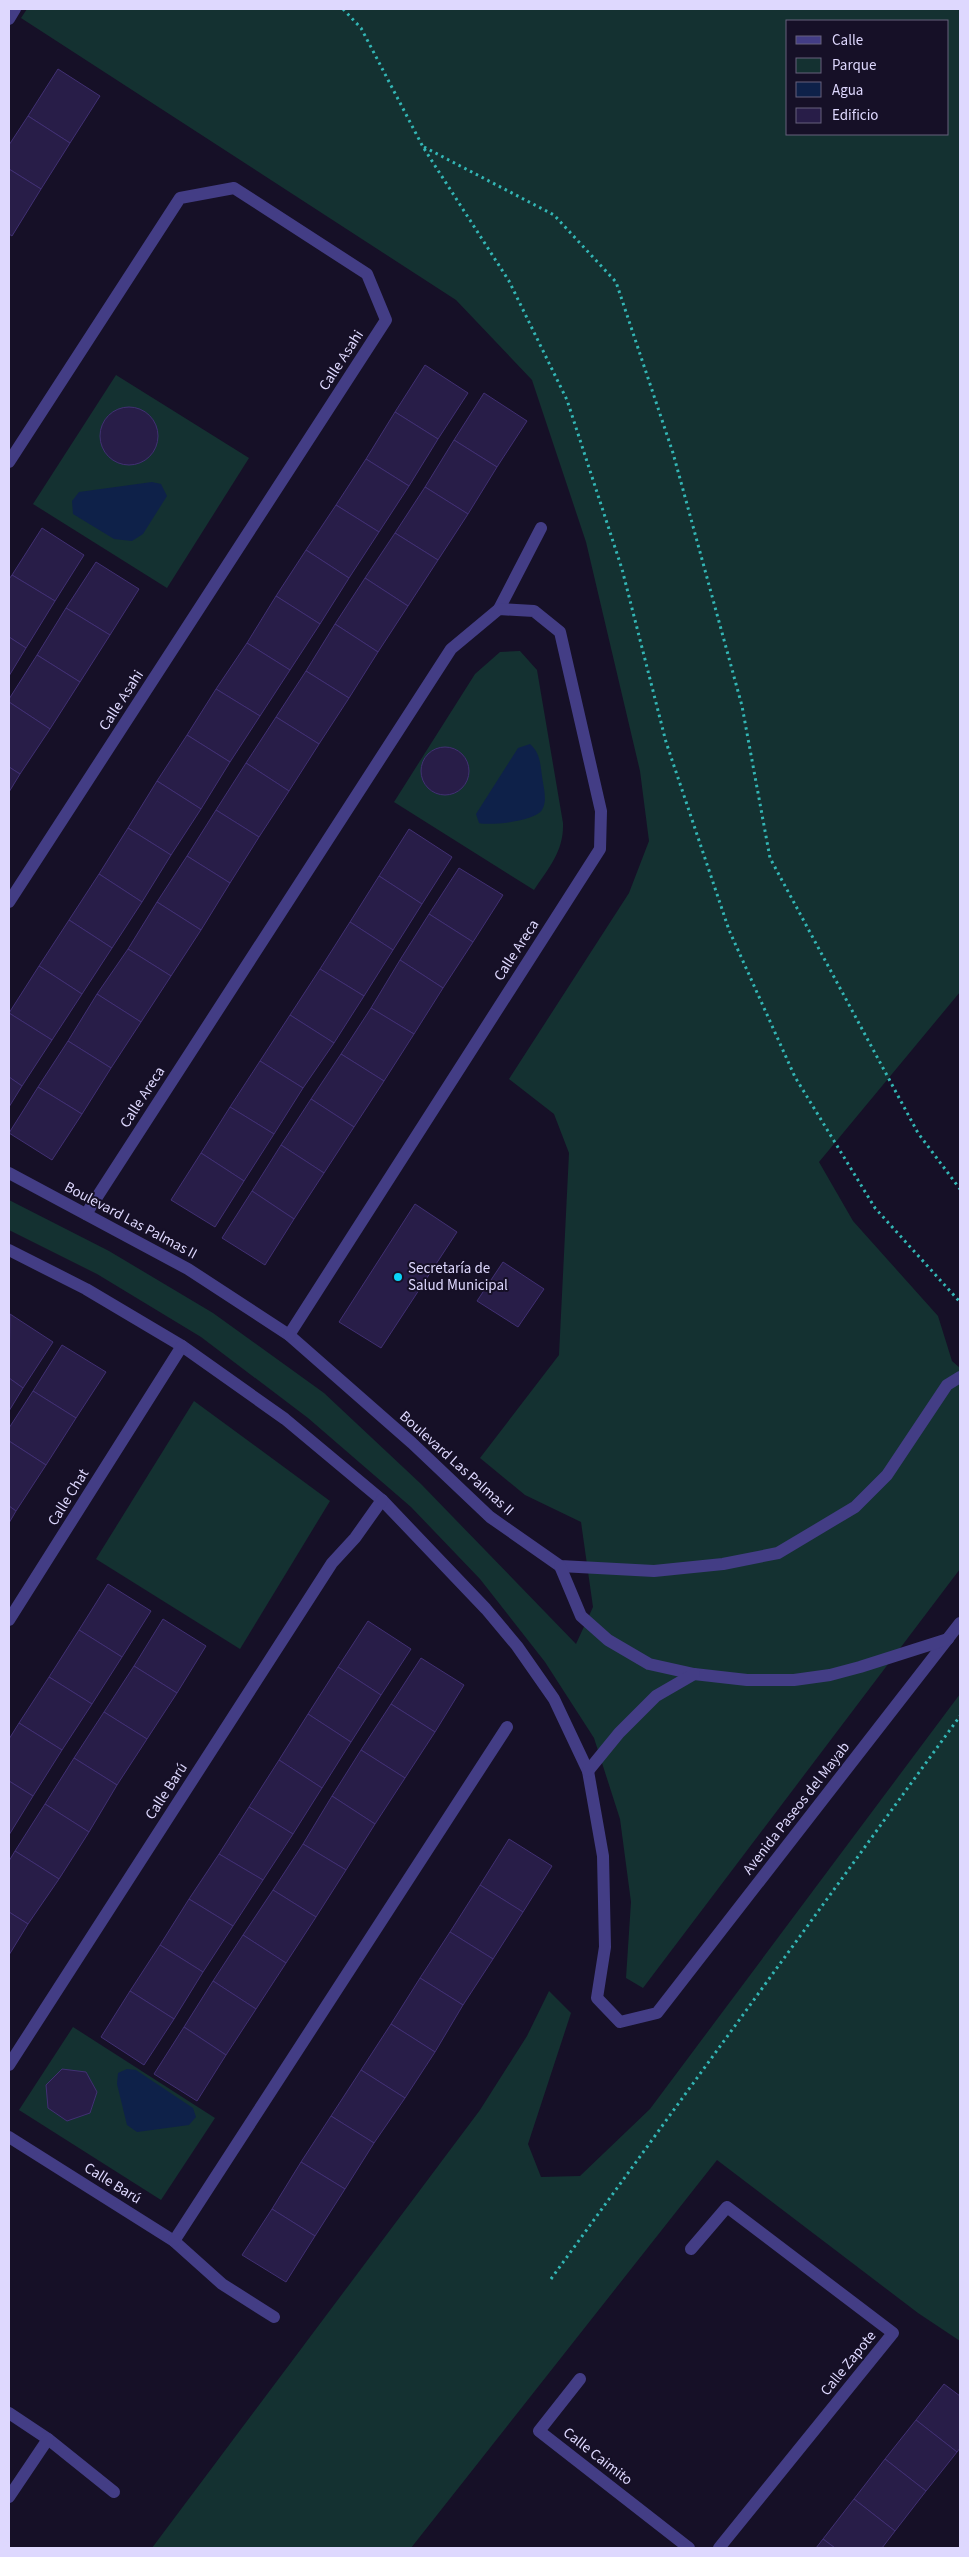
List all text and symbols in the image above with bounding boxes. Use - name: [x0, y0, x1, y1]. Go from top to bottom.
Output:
- legend: [786, 20, 949, 135]
- text: Calle: [832, 30, 863, 51]
- text: Parque: [832, 55, 876, 76]
- text: Agua: [832, 80, 863, 101]
- text: Edificio: [832, 105, 879, 126]
- street label: Calle Asahi: [314, 326, 369, 395]
- street label: Calle Asahi: [94, 666, 149, 735]
- street label: Calle Areca: [489, 916, 544, 985]
- street label: Calle Areca: [115, 1063, 170, 1132]
- street label: Boulevard Las Palmas II: [61, 1177, 201, 1264]
- place label: Secretaría de Salud Municipal: [408, 1258, 508, 1296]
- marker: Secretaría de Salud Municipal: [392, 1271, 404, 1283]
- street label: Boulevard Las Palmas II: [395, 1406, 519, 1521]
- street label: Calle Chat: [43, 1465, 94, 1530]
- street label: Avenida Paseos del Mayab: [738, 1737, 855, 1879]
- street label: Calle Barú: [140, 1759, 193, 1824]
- street label: Calle Barú: [80, 2158, 145, 2209]
- street label: Calle Zapote: [816, 2326, 881, 2400]
- street label: Calle Caimito: [558, 2423, 637, 2490]

